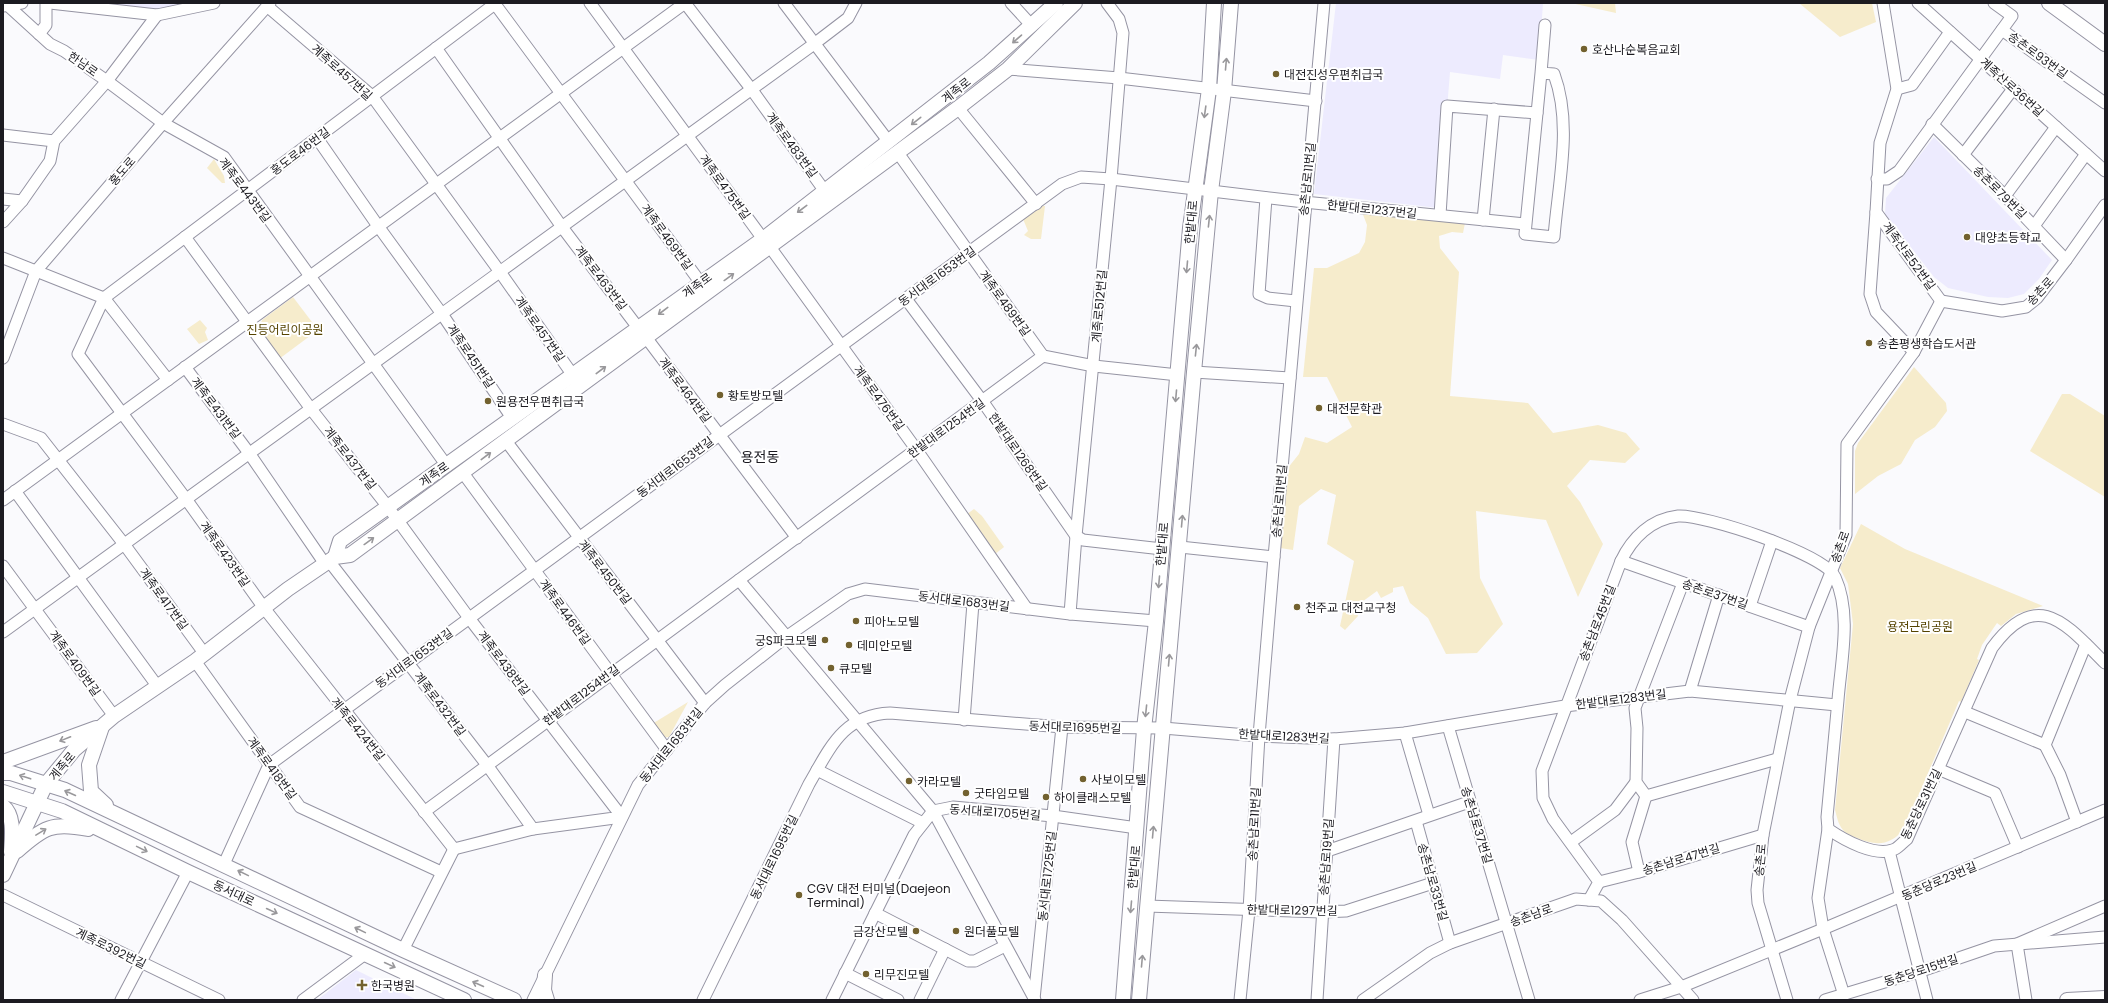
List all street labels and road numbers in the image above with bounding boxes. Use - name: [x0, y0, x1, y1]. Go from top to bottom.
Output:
- street label: 송촌로93번길: [2005, 28, 2071, 82]
- street label: 계족로457번길: [308, 40, 376, 104]
- street label: 한남로: [65, 48, 101, 80]
- street label: 계족산로36번길: [1976, 54, 2048, 120]
- street label: 계족로: [938, 73, 974, 107]
- street label: 계족로483번길: [762, 109, 822, 181]
- street label: 홍도로46번길: [267, 123, 333, 179]
- street label: 송촌남로11번길: [1295, 141, 1319, 217]
- street label: 계족로475번길: [696, 151, 754, 223]
- street label: 홍도로: [105, 153, 139, 189]
- street label: 계족로443번길: [215, 154, 275, 226]
- street label: 송촌로79번길: [1969, 161, 2031, 223]
- street label: 한밭대로1237번길: [1326, 196, 1418, 222]
- street label: 한밭대로: [1181, 199, 1201, 245]
- street label: 계족로469번길: [637, 200, 697, 274]
- street label: 계족산로52번길: [1878, 218, 1940, 294]
- street label: 계족로463번길: [571, 242, 631, 314]
- street label: 동서대로1653번길: [895, 242, 979, 310]
- street label: 계족로489번길: [975, 266, 1035, 340]
- street label: 계족로: [679, 268, 715, 302]
- street label: 계족로512번길: [1087, 269, 1111, 343]
- street label: 송촌로: [2022, 273, 2058, 309]
- street label: 계족로457번길: [511, 293, 569, 365]
- street label: 계족로451번길: [443, 321, 499, 391]
- street label: 계족로464번길: [655, 354, 715, 426]
- street label: 계족로476번길: [850, 362, 908, 434]
- street label: 계족로431번길: [187, 373, 245, 443]
- street label: 한밭대로1254번길: [904, 394, 988, 462]
- street label: 한밭대로1268번길: [985, 409, 1051, 495]
- street label: 계족로437번길: [320, 423, 380, 493]
- street label: 동서대로1653번길: [633, 432, 717, 502]
- street label: 계족로: [416, 458, 452, 490]
- street label: 송촌남로11번길: [1267, 463, 1291, 539]
- street label: 계족로423번길: [196, 518, 254, 590]
- street label: 한밭대로: [1152, 521, 1172, 567]
- street label: 송촌로: [1826, 529, 1854, 565]
- street label: 계족로450번길: [574, 536, 636, 608]
- street label: 계족로417번길: [136, 564, 192, 634]
- street label: 계족로446번길: [535, 575, 595, 649]
- street label: 송촌로37번길: [1680, 575, 1750, 613]
- street label: 송촌남로45번길: [1574, 582, 1620, 664]
- street label: 동서대로1683번길: [917, 587, 1011, 615]
- street label: 동서대로1653번길: [372, 624, 456, 692]
- street label: 계족로409번길: [45, 627, 105, 699]
- street label: 계족로438번길: [474, 627, 534, 699]
- street label: 한밭대로1254번길: [539, 661, 623, 729]
- street label: 계족로432번길: [410, 668, 470, 740]
- street label: 한밭대로1283번길: [1574, 685, 1668, 713]
- street label: 계족로424번길: [327, 694, 389, 764]
- street label: 동서대로1683번길: [635, 704, 707, 786]
- street label: 동서대로1695번길: [1028, 717, 1122, 737]
- street label: 한밭대로1283번길: [1238, 725, 1330, 747]
- street label: 계족로418번길: [243, 733, 301, 803]
- street label: 계족로: [45, 748, 79, 784]
- street label: 동춘당로31번길: [1896, 766, 1946, 842]
- street label: 송촌남로37번길: [1457, 784, 1497, 866]
- street label: 송촌남로11번길: [1244, 787, 1264, 861]
- street label: 동서대로1705번길: [949, 800, 1041, 824]
- street label: 동서대로1695번길: [746, 812, 802, 902]
- street label: 송촌남로19번길: [1315, 818, 1337, 896]
- street label: 동서대로1725번길: [1034, 830, 1060, 922]
- street label: 송촌남로47번길: [1640, 839, 1722, 879]
- street label: 송촌남로33번길: [1414, 841, 1452, 923]
- street label: 송촌로: [1750, 843, 1770, 877]
- street label: 한밭대로: [1124, 844, 1144, 890]
- street label: 동춘당로23번길: [1899, 858, 1979, 904]
- street label: 동서대로: [210, 876, 258, 910]
- street label: 송촌남로: [1507, 899, 1555, 931]
- street label: 한밭대로1297번길: [1246, 901, 1338, 919]
- street label: 계족로392번길: [73, 924, 149, 972]
- street label: 동춘당로15번길: [1881, 950, 1961, 990]

